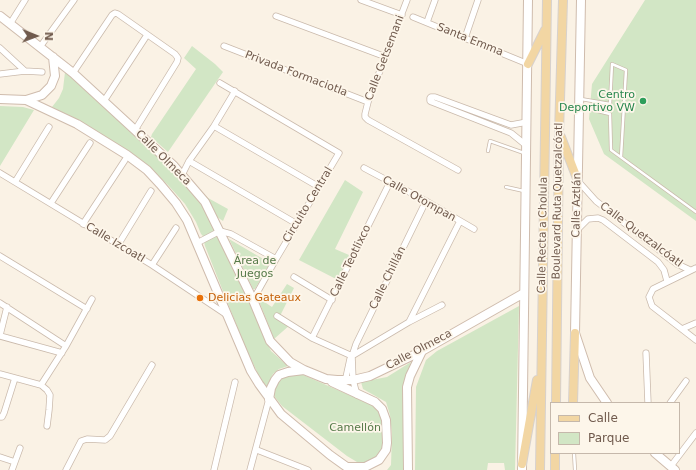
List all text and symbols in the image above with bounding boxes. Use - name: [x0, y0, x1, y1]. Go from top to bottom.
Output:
- street label: Calle Getsemani: [363, 13, 407, 103]
- north arrow: [16, 16, 56, 56]
- street label: Santa Emma: [435, 21, 505, 59]
- text: N: [42, 31, 55, 41]
- street label: Privada Formaciotla: [243, 48, 349, 100]
- place label: Centro Deportivo VW: [559, 88, 635, 114]
- marker: Centro Deportivo VW: [638, 96, 648, 106]
- street label: Boulevard Ruta Quetzalcóatl: [550, 122, 566, 280]
- street label: Calle Olmeca: [133, 128, 193, 188]
- street label: Circuito Central: [280, 165, 336, 245]
- street label: Calle Aztlán: [570, 172, 584, 238]
- street label: Calle Otompan: [380, 173, 458, 225]
- street label: Calle Recta a Cholula: [535, 177, 551, 293]
- street label: Calle Quetzalcóatl: [597, 200, 685, 270]
- street label: Calle Izcoatl: [83, 220, 147, 266]
- street label: Calle Teotlixco: [328, 223, 374, 299]
- street label: Calle Chillán: [367, 244, 409, 312]
- park label: Área de Juegos: [234, 254, 276, 280]
- place label: Delicias Gateaux: [208, 291, 301, 305]
- marker: Delicias Gateaux: [195, 293, 205, 303]
- street label: Calle Olmeca: [384, 327, 454, 373]
- legend: [550, 402, 680, 454]
- text: Calle: [588, 411, 618, 425]
- park label: Camellón: [329, 421, 381, 435]
- text: Parque: [588, 431, 629, 445]

